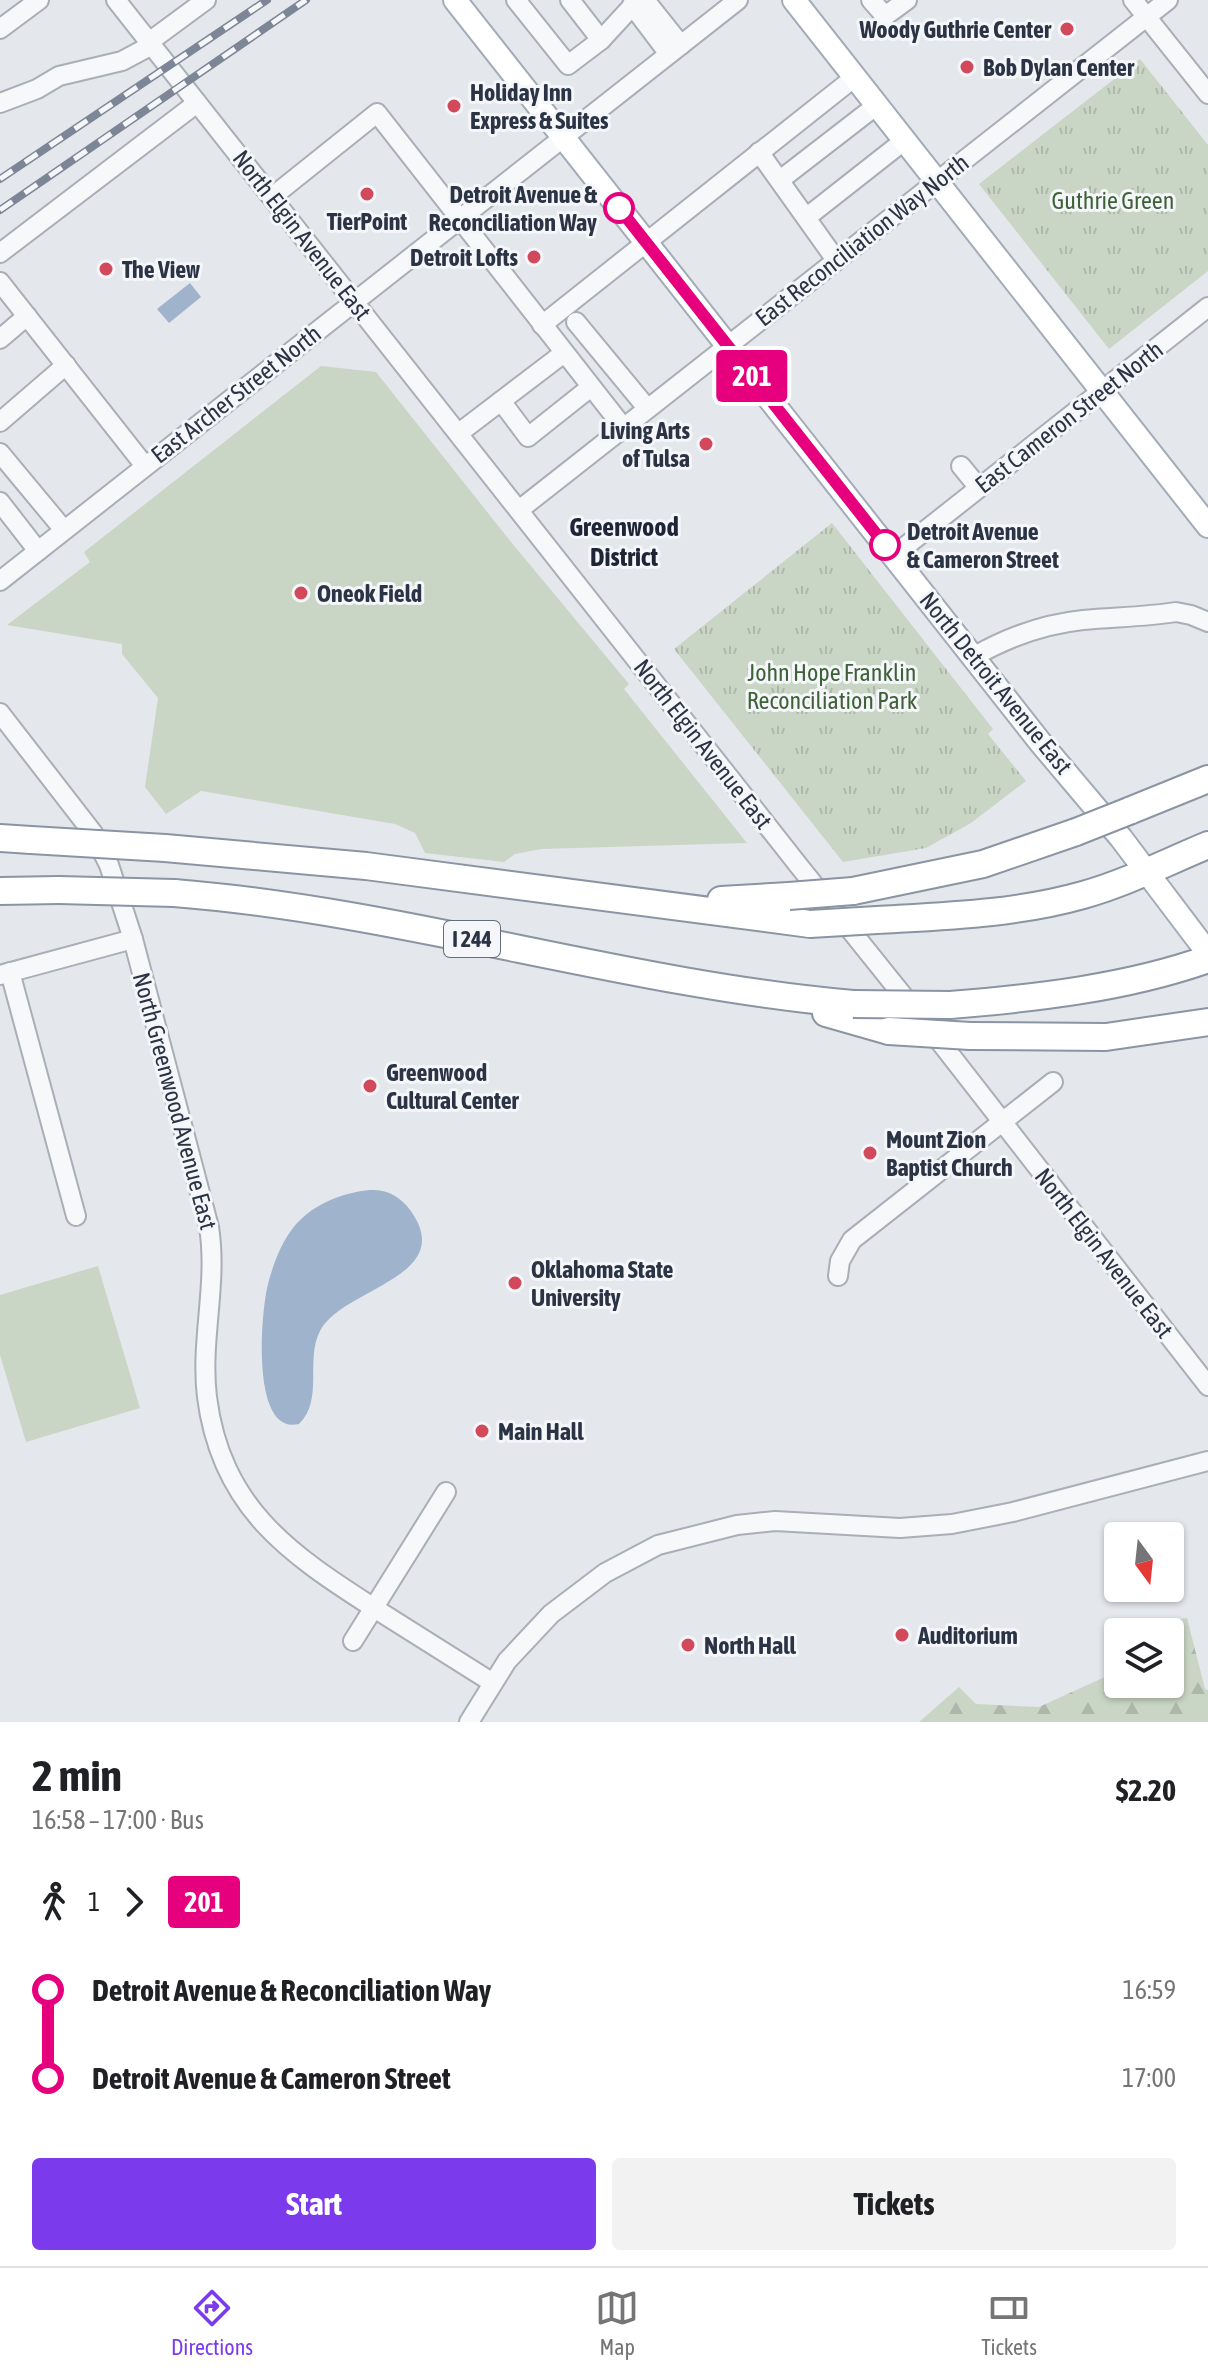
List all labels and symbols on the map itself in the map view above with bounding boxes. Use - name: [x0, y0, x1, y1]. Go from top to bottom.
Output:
- place label: Woody Guthrie Center: [859, 16, 1052, 43]
- marker: Woody Guthrie Center: [1058, 20, 1076, 38]
- place label: Bob Dylan Center: [983, 54, 1135, 81]
- marker: Bob Dylan Center: [958, 58, 976, 76]
- place label: Holiday Inn Express & Suites: [470, 79, 609, 134]
- marker: Holiday Inn Express & Suites: [445, 97, 463, 115]
- street label: North Elgin Avenue East: [227, 145, 377, 325]
- street label: East Reconciliation Way North: [750, 149, 974, 331]
- place label: Detroit Avenue & Reconciliation Way: [429, 181, 598, 236]
- marker: TierPoint: [358, 185, 376, 203]
- park label: Guthrie Green: [1052, 187, 1174, 214]
- marker: Detroit Avenue & Reconciliation Way: [604, 193, 634, 223]
- place label: TierPoint: [327, 208, 407, 235]
- place label: Detroit Lofts: [410, 244, 519, 271]
- marker: Detroit Lofts: [525, 248, 543, 266]
- place label: The View: [122, 256, 201, 283]
- marker: The View: [97, 260, 115, 278]
- street label: East Archer Street North: [146, 319, 326, 469]
- street label: East Cameron Street North: [970, 335, 1168, 499]
- line badge: 201: [706, 350, 798, 402]
- place label: Living Arts of Tulsa: [601, 417, 691, 472]
- marker: Living Arts of Tulsa: [697, 435, 715, 453]
- district label: Greenwood District: [569, 512, 679, 572]
- place label: Detroit Avenue & Cameron Street: [907, 518, 1059, 573]
- marker: Detroit Avenue & Cameron Street: [870, 530, 900, 560]
- place label: Oneok Field: [317, 580, 422, 607]
- marker: Oneok Field: [292, 584, 310, 602]
- street label: North Detroit Avenue East: [914, 587, 1078, 779]
- street label: North Elgin Avenue East: [628, 654, 778, 834]
- park label: John Hope Franklin Reconciliation Park: [747, 659, 918, 714]
- road number: I 244: [444, 921, 500, 957]
- street label: North Greenwood Avenue East: [128, 970, 222, 1233]
- place label: Greenwood Cultural Center: [386, 1059, 520, 1114]
- marker: Greenwood Cultural Center: [361, 1077, 379, 1095]
- place label: Mount Zion Baptist Church: [886, 1126, 1013, 1181]
- marker: Mount Zion Baptist Church: [861, 1144, 879, 1162]
- street label: North Elgin Avenue East: [1029, 1163, 1179, 1343]
- place label: Oklahoma State University: [531, 1256, 674, 1311]
- marker: Oklahoma State University: [506, 1274, 524, 1292]
- place label: Main Hall: [498, 1418, 584, 1445]
- marker: Main Hall: [473, 1422, 491, 1440]
- north arrow: [1104, 1522, 1184, 1602]
- place label: Auditorium: [917, 1622, 1018, 1649]
- marker: Auditorium: [893, 1626, 911, 1644]
- place label: North Hall: [704, 1632, 797, 1659]
- marker: North Hall: [679, 1636, 697, 1654]

